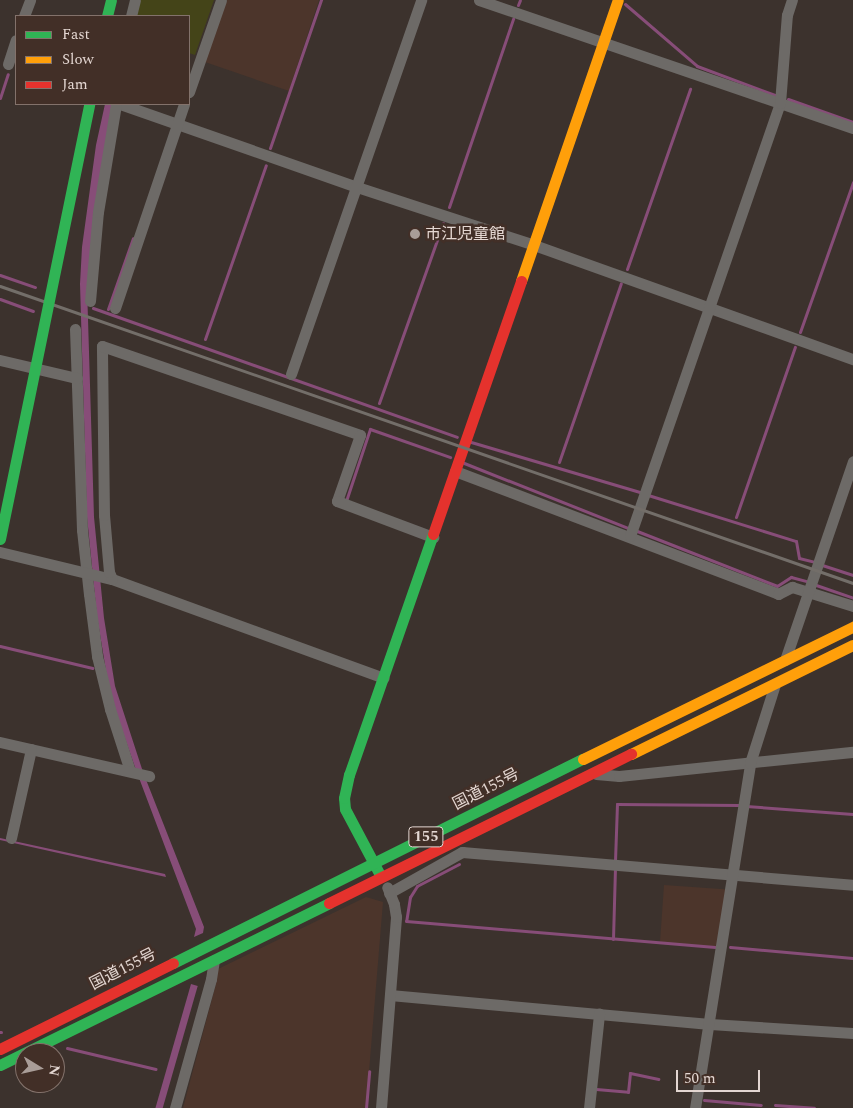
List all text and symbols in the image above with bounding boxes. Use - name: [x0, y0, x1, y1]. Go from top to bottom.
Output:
- legend: [15, 15, 190, 105]
- text: Fast: [62, 23, 90, 46]
- text: Slow: [62, 48, 94, 71]
- text: Jam: [62, 73, 88, 96]
- place label: 市江児童館: [425, 224, 505, 244]
- marker: 市江児童館: [409, 228, 421, 240]
- street label: 国道155号: [450, 764, 522, 814]
- road number: 155: [407, 824, 445, 850]
- street label: 国道155号: [87, 944, 159, 994]
- north arrow: [15, 1043, 65, 1093]
- scale bar: [678, 1060, 762, 1092]
- text: N: [43, 1063, 66, 1078]
- text: 50 m: [684, 1067, 716, 1090]

